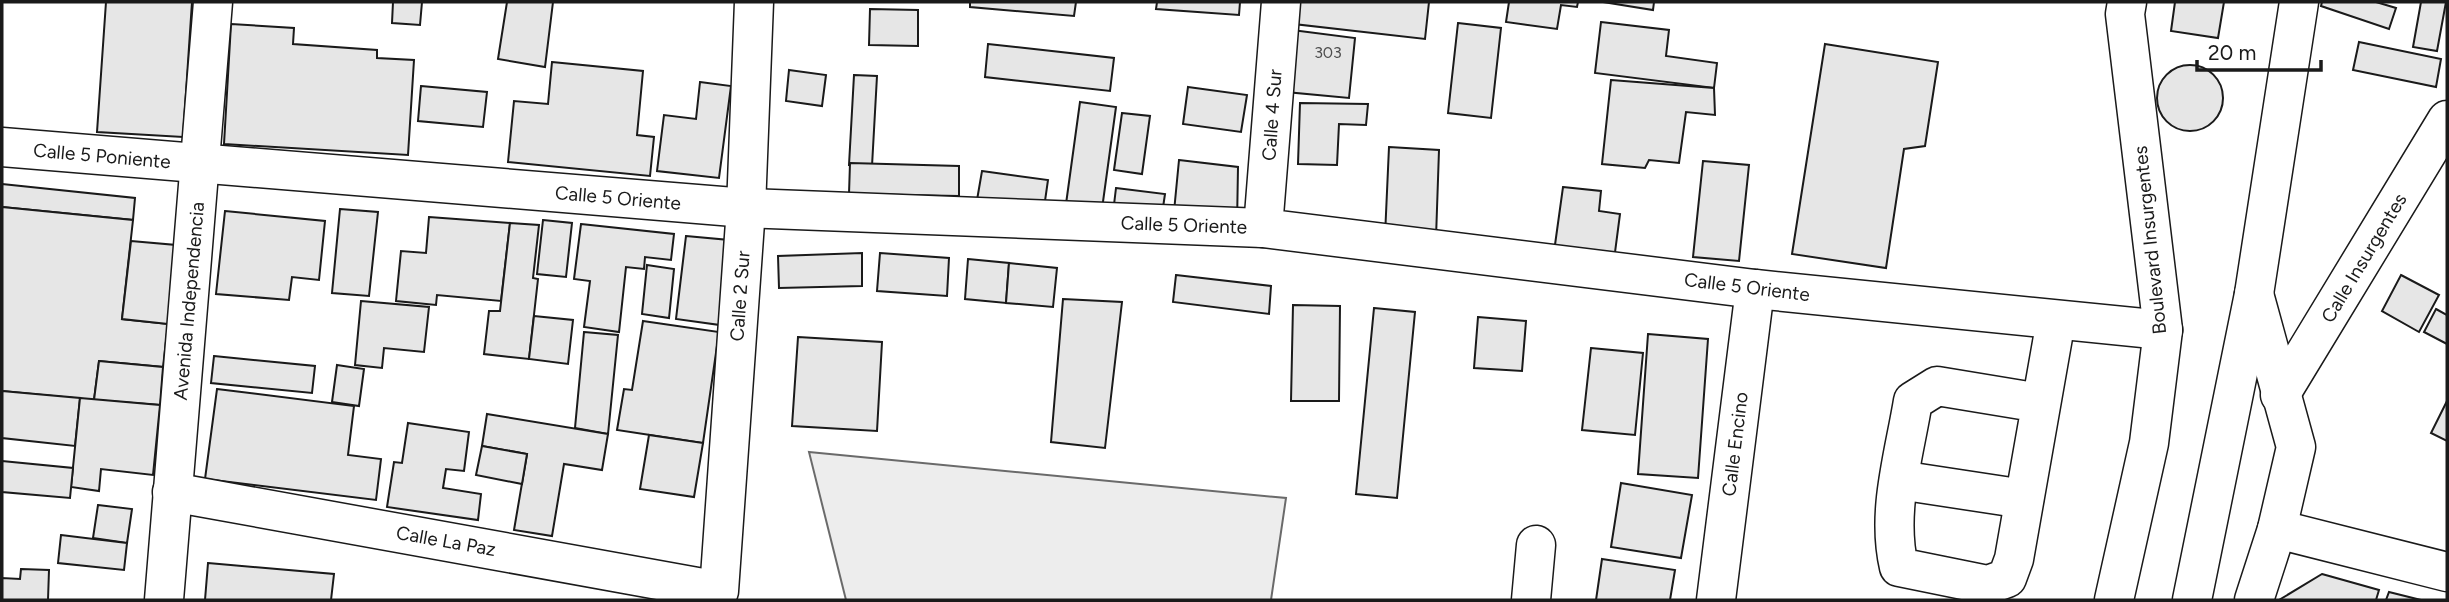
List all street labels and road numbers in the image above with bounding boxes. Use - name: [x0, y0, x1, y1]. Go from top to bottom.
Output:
- street label: Calle 4 Sur: [1257, 68, 1287, 162]
- street label: Calle 5 Poniente: [32, 139, 172, 173]
- street label: Boulevard Insurgentes: [2129, 145, 2171, 335]
- street label: Calle 5 Oriente: [554, 181, 682, 215]
- street label: Calle Insurgentes: [2316, 189, 2412, 327]
- street label: Avenida Independencia: [169, 201, 209, 401]
- street label: Calle 5 Oriente: [1120, 211, 1248, 239]
- street label: Calle 2 Sur: [725, 249, 755, 342]
- street label: Calle 5 Oriente: [1683, 268, 1811, 306]
- street label: Calle Encino: [1717, 390, 1753, 498]
- street label: Calle La Paz: [394, 521, 498, 561]

